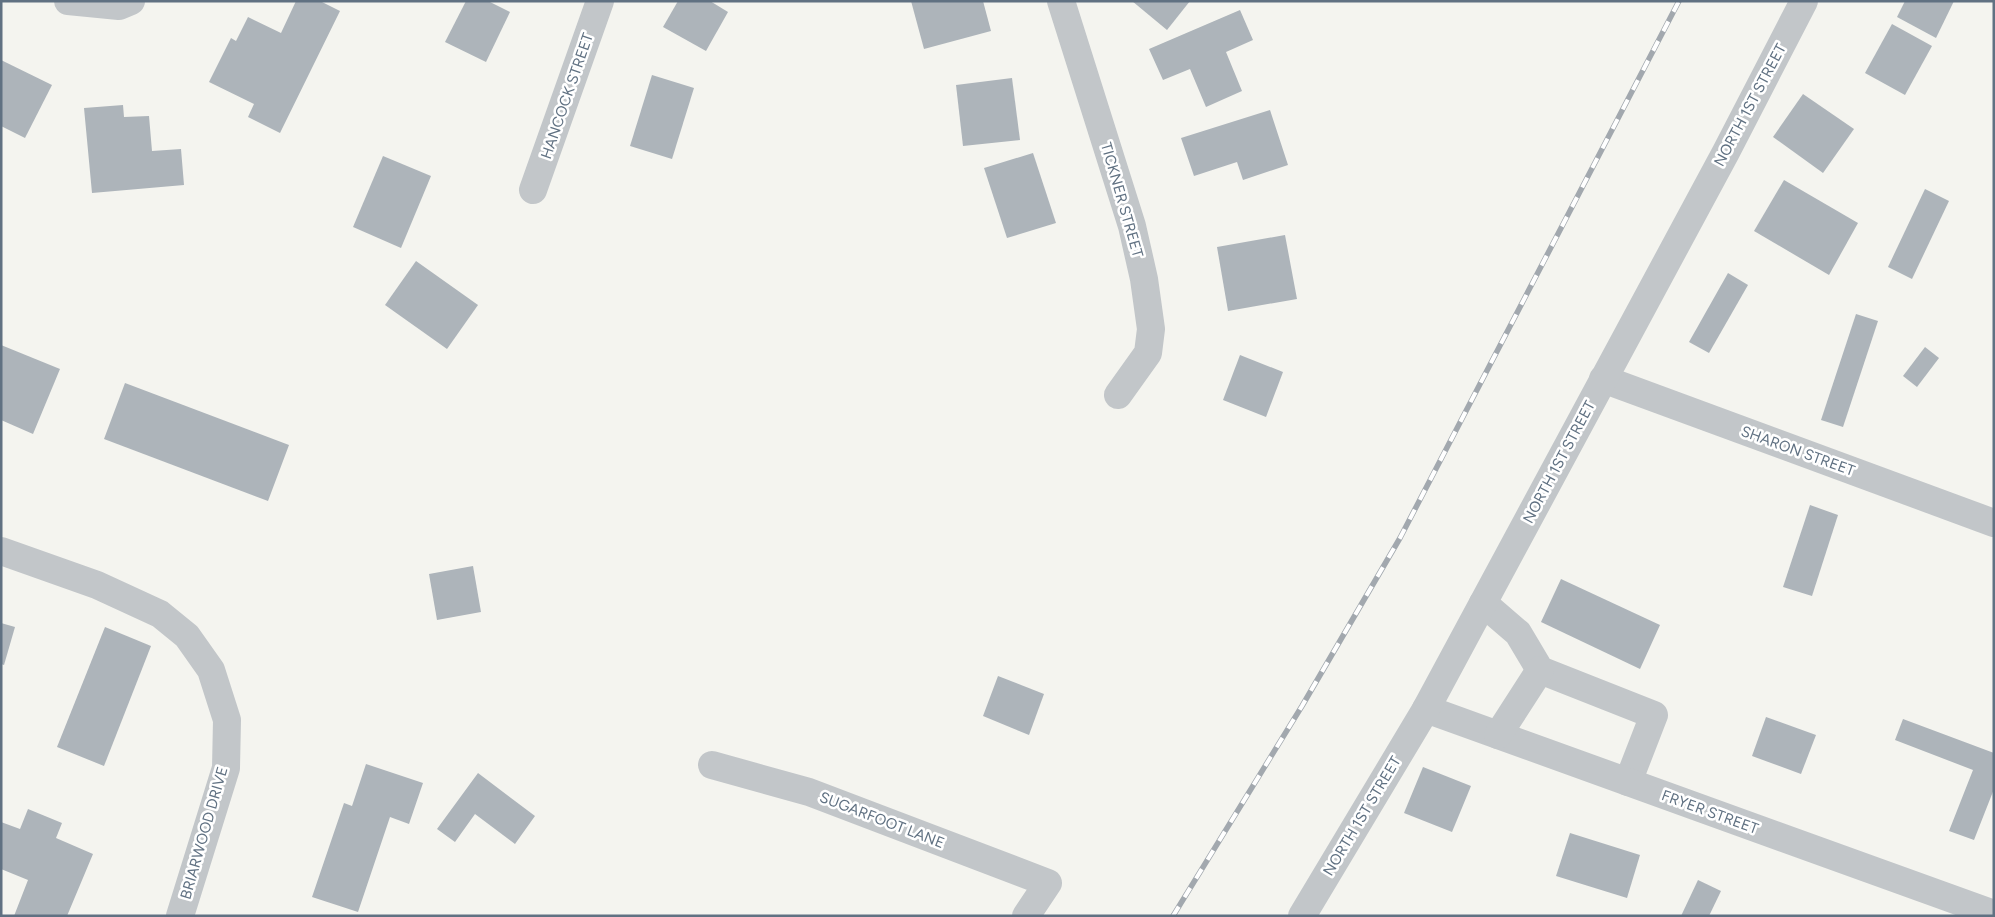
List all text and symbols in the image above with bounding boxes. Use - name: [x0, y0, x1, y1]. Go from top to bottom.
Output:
- street label: HANCOCK STREET: [537, 30, 597, 161]
- street label: NORTH 1ST STREET: [1710, 40, 1790, 169]
- street label: TICKNER STREET: [1097, 140, 1147, 260]
- street label: NORTH 1ST STREET: [1519, 397, 1599, 526]
- street label: SHARON STREET: [1739, 422, 1858, 480]
- street label: NORTH 1ST STREET: [1319, 752, 1405, 879]
- street label: BRIARWOOD DRIVE: [176, 765, 232, 901]
- street label: FRYER STREET: [1659, 786, 1761, 838]
- street label: SUGARFOOT LANE: [817, 788, 947, 852]

